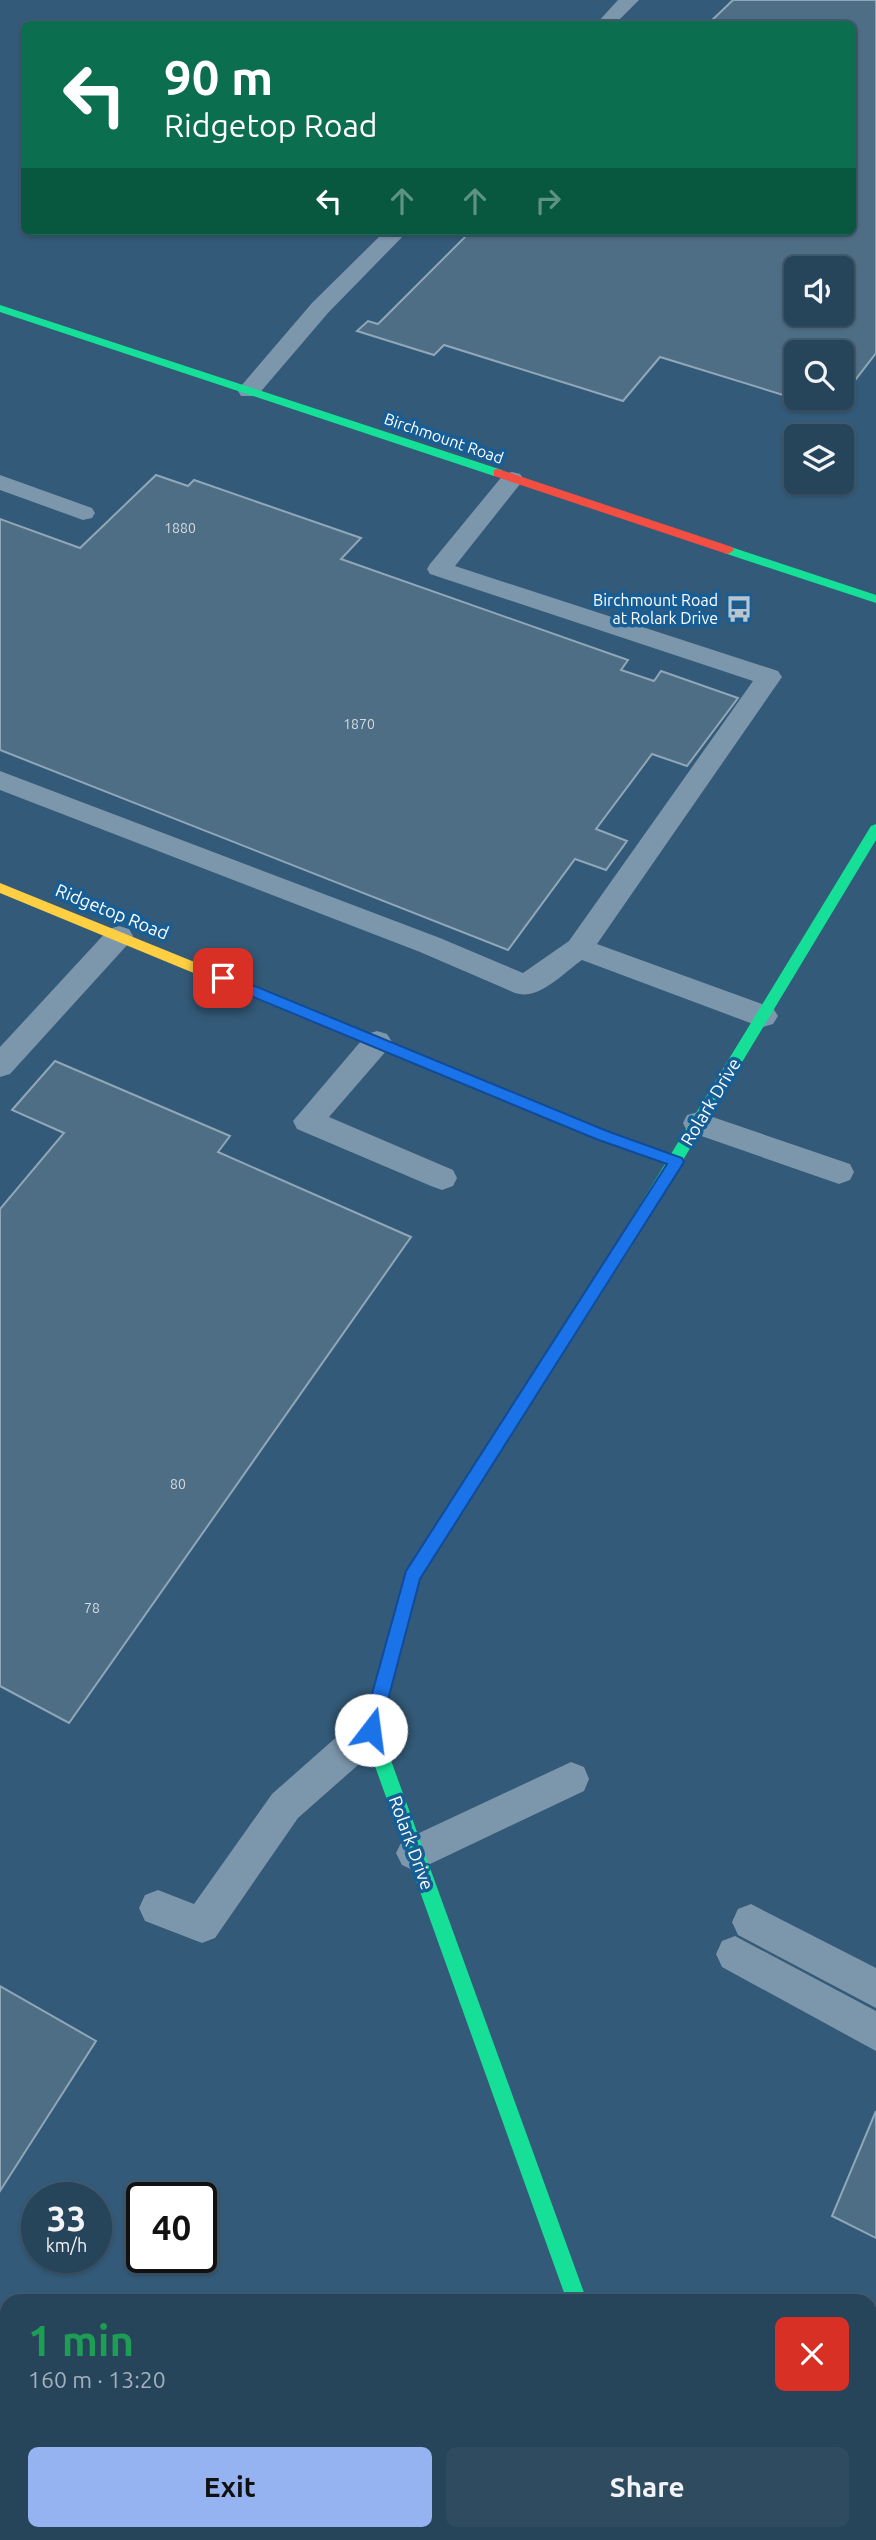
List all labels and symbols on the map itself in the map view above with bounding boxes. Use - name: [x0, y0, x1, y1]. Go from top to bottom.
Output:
- street label: Birchmount Road: [382, 409, 506, 467]
- house number: 1880: [164, 520, 196, 536]
- place label: Birchmount Road at Rolark Drive: [593, 591, 718, 627]
- bus stop icon: Birchmount Road at Rolark Drive: [724, 594, 754, 624]
- house number: 1870: [343, 716, 375, 732]
- street label: Ridgetop Road: [53, 879, 172, 943]
- pin: [193, 948, 253, 1008]
- street label: Rolark Drive: [676, 1054, 744, 1149]
- house number: 80: [170, 1476, 186, 1492]
- house number: 78: [84, 1600, 100, 1616]
- position arrow: [334, 1693, 408, 1767]
- street label: Rolark Drive: [386, 1793, 438, 1892]
- speed limit sign: 40: [126, 2182, 217, 2273]

